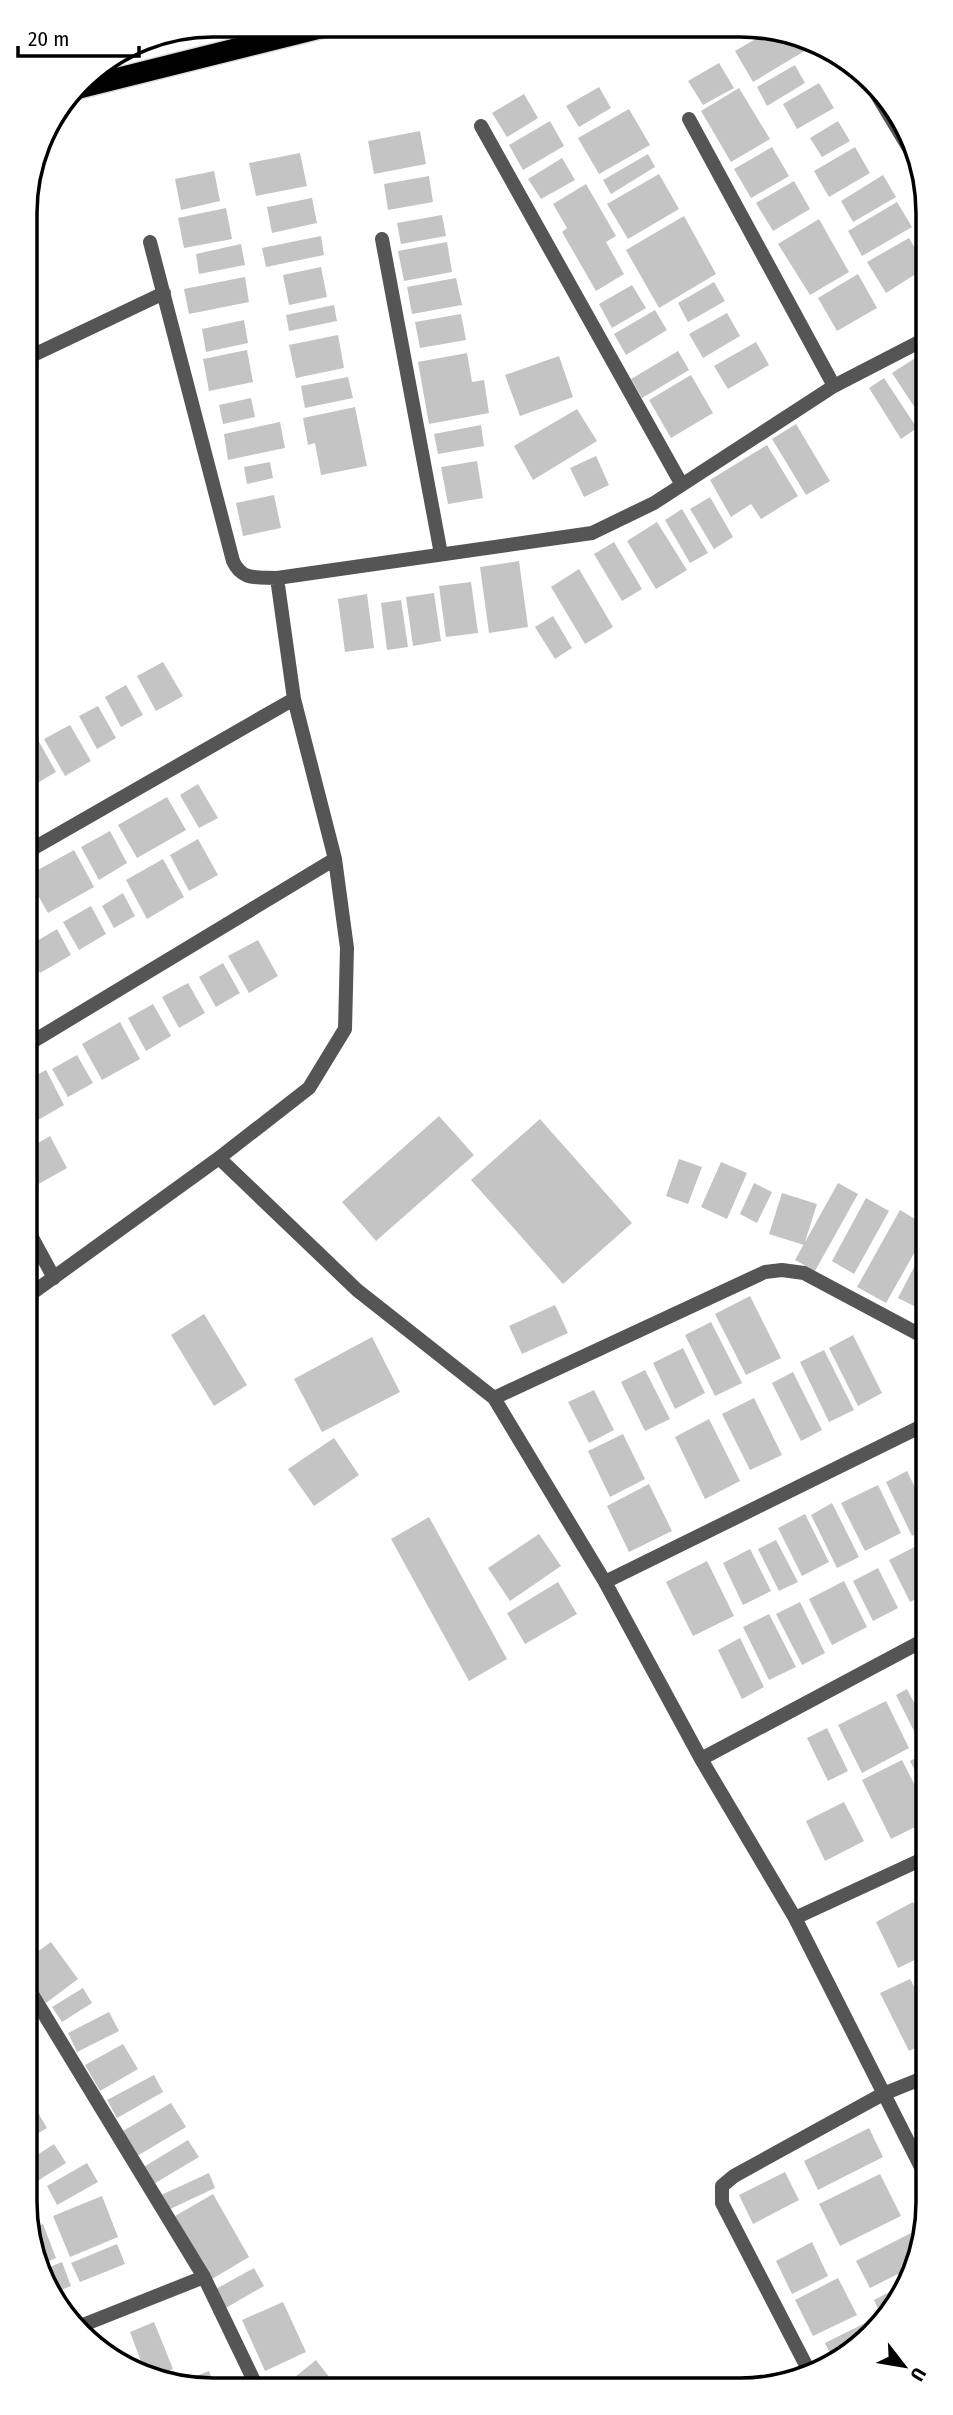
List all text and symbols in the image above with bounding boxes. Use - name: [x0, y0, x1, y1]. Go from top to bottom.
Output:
- scale bar: [18, 14, 138, 58]
- text: 20 m: [28, 26, 69, 52]
- north arrow: [869, 2331, 939, 2401]
- text: U: [905, 2364, 931, 2385]

